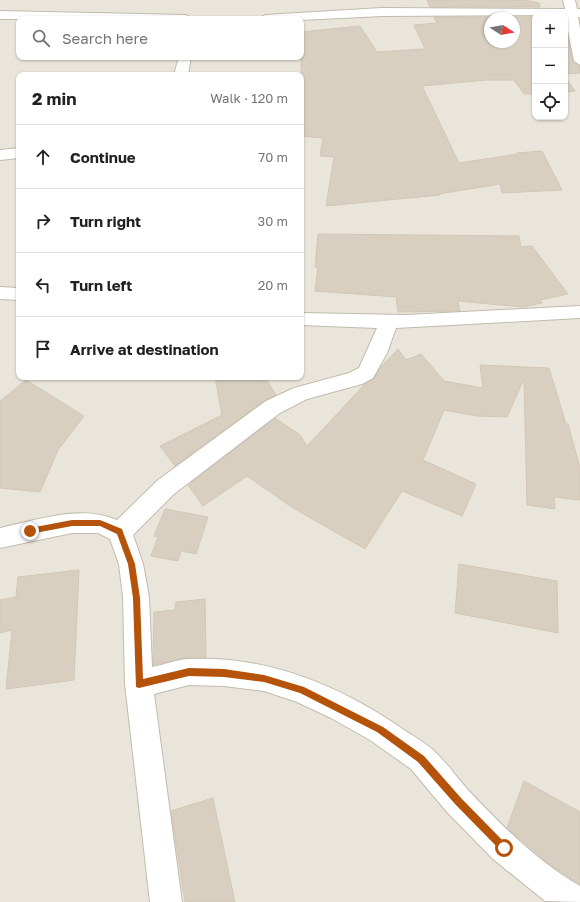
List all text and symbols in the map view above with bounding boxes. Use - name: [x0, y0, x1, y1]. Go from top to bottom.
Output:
- north arrow: [484, 12, 520, 48]
- map controls: [532, 12, 568, 120]
- button: +: [532, 12, 568, 48]
- search box: [16, 16, 304, 60]
- icon: search: [30, 27, 52, 49]
- text: Search here: [62, 29, 148, 47]
- button: −: [532, 48, 568, 84]
- button: locate: [532, 84, 568, 120]
- text: 2 min: [32, 88, 76, 109]
- text: Walk · 120 m: [210, 90, 288, 106]
- icon: ahead: [32, 146, 54, 168]
- text: Continue: [70, 148, 136, 166]
- text: 70 m: [258, 149, 288, 165]
- icon: right: [32, 210, 54, 232]
- text: Turn right: [70, 212, 141, 230]
- text: 30 m: [258, 213, 288, 229]
- icon: left: [32, 274, 54, 296]
- text: Turn left: [70, 276, 132, 294]
- text: 20 m: [258, 277, 288, 293]
- icon: arrive: [32, 338, 54, 360]
- text: Arrive at destination: [70, 340, 219, 358]
- route end: [21, 522, 39, 540]
- route start: [495, 839, 513, 857]

